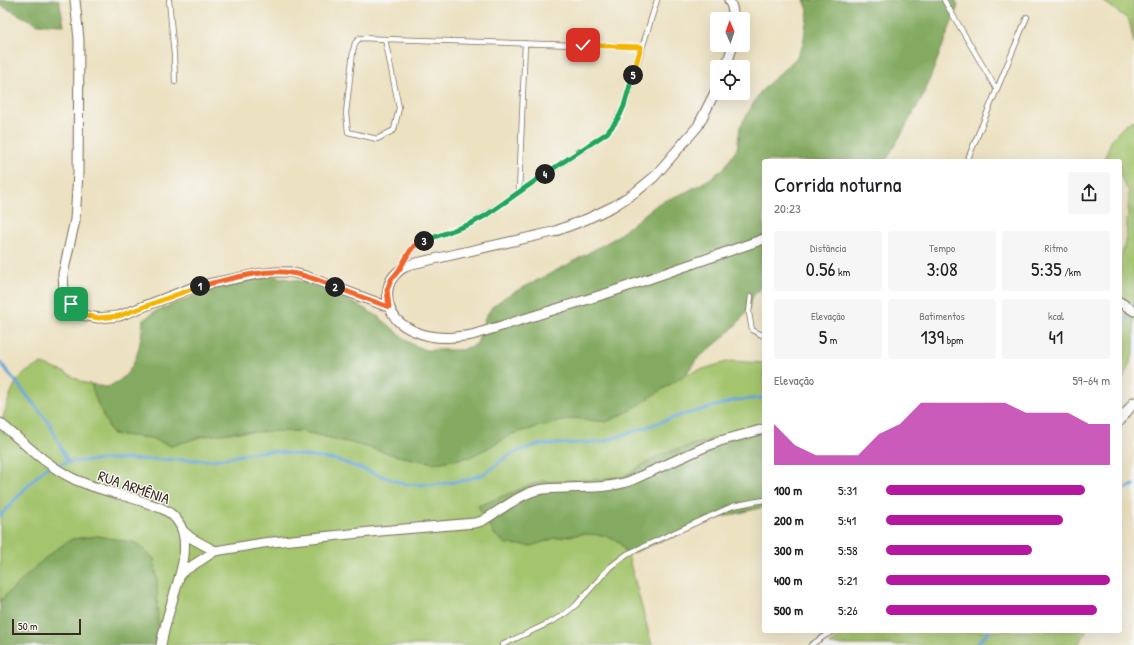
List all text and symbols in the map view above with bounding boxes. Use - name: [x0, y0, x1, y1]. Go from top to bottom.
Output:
- north arrow: [710, 12, 750, 52]
- map controls: [710, 12, 750, 100]
- pin: [566, 28, 600, 62]
- icon: check: [572, 34, 594, 56]
- button: locate: [710, 60, 750, 100]
- pin: 5: [623, 65, 643, 85]
- text: 5: [631, 68, 635, 82]
- pin: 4: [535, 164, 555, 184]
- text: 4: [543, 167, 547, 181]
- text: Corrida noturna: [774, 169, 901, 199]
- button: share: [1068, 172, 1110, 214]
- text: 20:23: [774, 199, 801, 217]
- pin: 3: [414, 231, 434, 251]
- text: 3: [422, 234, 426, 248]
- text: Distância: [810, 241, 846, 255]
- text: Tempo: [929, 241, 955, 255]
- text: Ritmo: [1044, 241, 1068, 255]
- text: 0.56: [806, 255, 836, 282]
- text: 3:08: [926, 255, 958, 282]
- text: 5:35: [1031, 255, 1062, 282]
- text: km: [836, 265, 850, 279]
- text: /km: [1062, 265, 1081, 279]
- pin: 1: [190, 276, 210, 296]
- pin: 2: [325, 277, 345, 297]
- text: 1: [198, 279, 202, 293]
- text: 2: [332, 280, 338, 294]
- pin: [54, 287, 88, 321]
- icon: arrive: [60, 293, 82, 315]
- text: Elevação: [811, 309, 845, 323]
- text: Batimentos: [919, 309, 965, 323]
- text: kcal: [1048, 309, 1064, 323]
- text: 5: [819, 323, 827, 350]
- text: 139: [921, 323, 944, 350]
- text: 41: [1049, 323, 1063, 350]
- text: m: [827, 333, 837, 347]
- text: bpm: [944, 333, 963, 347]
- text: Elevação: [774, 371, 814, 389]
- text: 59–64 m: [1072, 371, 1110, 389]
- street label: RUA ARMÊNIA: [95, 465, 173, 509]
- text: 100 m: [774, 481, 802, 499]
- text: 5:31: [838, 481, 857, 499]
- text: 200 m: [774, 511, 804, 529]
- text: 5:41: [838, 511, 856, 529]
- text: 300 m: [774, 541, 803, 559]
- text: 5:58: [838, 541, 858, 559]
- text: 400 m: [774, 571, 802, 589]
- text: 5:21: [838, 571, 857, 589]
- text: 500 m: [774, 601, 803, 619]
- text: 5:26: [838, 601, 858, 619]
- scale bar: [12, 617, 81, 636]
- text: 50 m: [18, 619, 38, 633]

